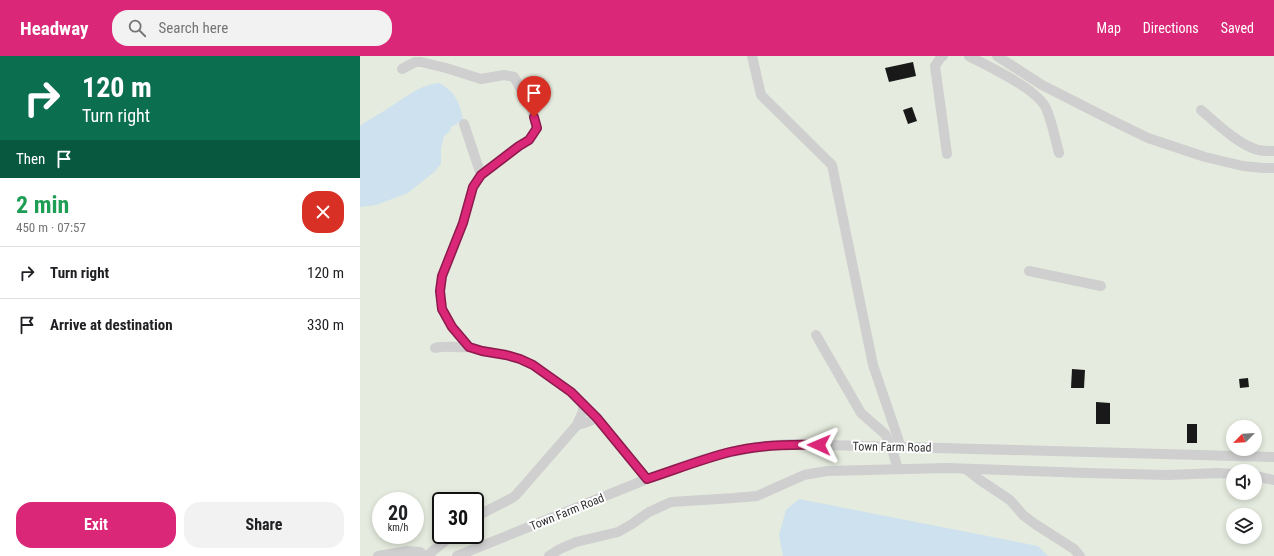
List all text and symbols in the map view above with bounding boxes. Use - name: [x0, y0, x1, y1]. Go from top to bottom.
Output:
- search box: [112, 10, 392, 46]
- text: Headway: [20, 17, 88, 40]
- icon: search: [126, 17, 148, 39]
- text: Search here: [158, 19, 228, 37]
- text: Map: [1097, 20, 1121, 36]
- text: Directions: [1143, 20, 1199, 36]
- text: Saved: [1221, 20, 1254, 36]
- text: 120 m: [82, 71, 152, 104]
- icon: right: [16, 72, 68, 124]
- pin: [517, 76, 551, 117]
- icon: arrive: [523, 82, 545, 104]
- text: Turn right: [82, 105, 150, 126]
- icon: arrive: [53, 148, 75, 170]
- text: Then: [16, 150, 45, 168]
- text: 2 min: [16, 191, 69, 219]
- button: close: [302, 191, 344, 233]
- text: 450 m · 07:57: [16, 220, 86, 235]
- icon: right: [16, 262, 38, 284]
- text: Turn right: [50, 264, 109, 282]
- text: 120 m: [307, 264, 344, 282]
- icon: arrive: [16, 314, 38, 336]
- text: Arrive at destination: [50, 316, 173, 334]
- text: 330 m: [307, 316, 344, 334]
- north arrow: [1226, 420, 1262, 456]
- map controls: [1226, 420, 1262, 544]
- position arrow: [798, 424, 840, 466]
- street label: Town Farm Road: [852, 439, 932, 455]
- button: sound: [1226, 464, 1262, 500]
- street label: Town Farm Road: [528, 491, 606, 533]
- speed limit sign: 30: [432, 492, 484, 544]
- text: 20: [388, 501, 408, 525]
- button: Exit: [16, 502, 176, 548]
- button: Share: [184, 502, 344, 548]
- button: layers: [1226, 508, 1262, 544]
- text: km/h: [388, 522, 408, 533]

